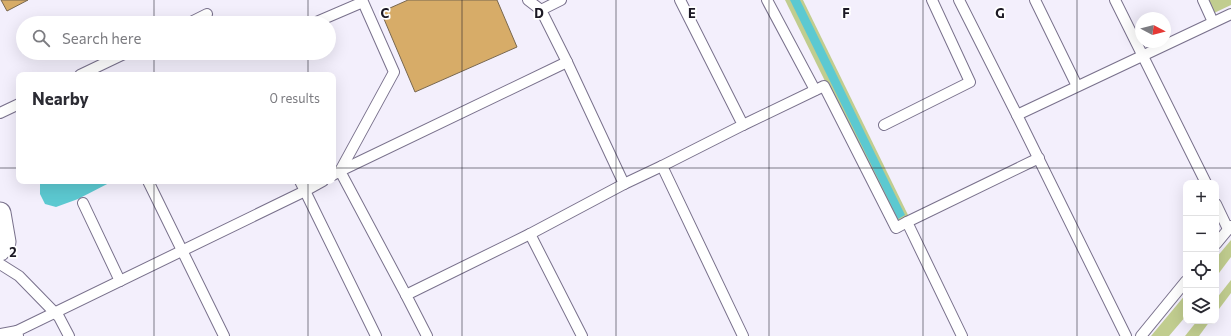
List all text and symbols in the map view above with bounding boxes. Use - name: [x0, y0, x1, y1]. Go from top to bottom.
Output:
- text: C: [381, 5, 390, 21]
- text: D: [534, 5, 544, 21]
- text: E: [688, 5, 696, 21]
- text: F: [842, 5, 850, 21]
- text: G: [995, 5, 1005, 21]
- north arrow: [1135, 12, 1171, 48]
- search box: [16, 16, 336, 60]
- icon: search: [30, 27, 52, 49]
- text: Search here: [62, 29, 141, 47]
- text: Nearby: [32, 88, 89, 109]
- text: 0 results: [269, 90, 320, 106]
- map controls: [1183, 180, 1219, 324]
- button: +: [1183, 180, 1219, 216]
- button: −: [1183, 216, 1219, 252]
- text: 2: [9, 244, 17, 260]
- button: locate: [1183, 252, 1219, 288]
- button: layers: [1183, 288, 1219, 324]

